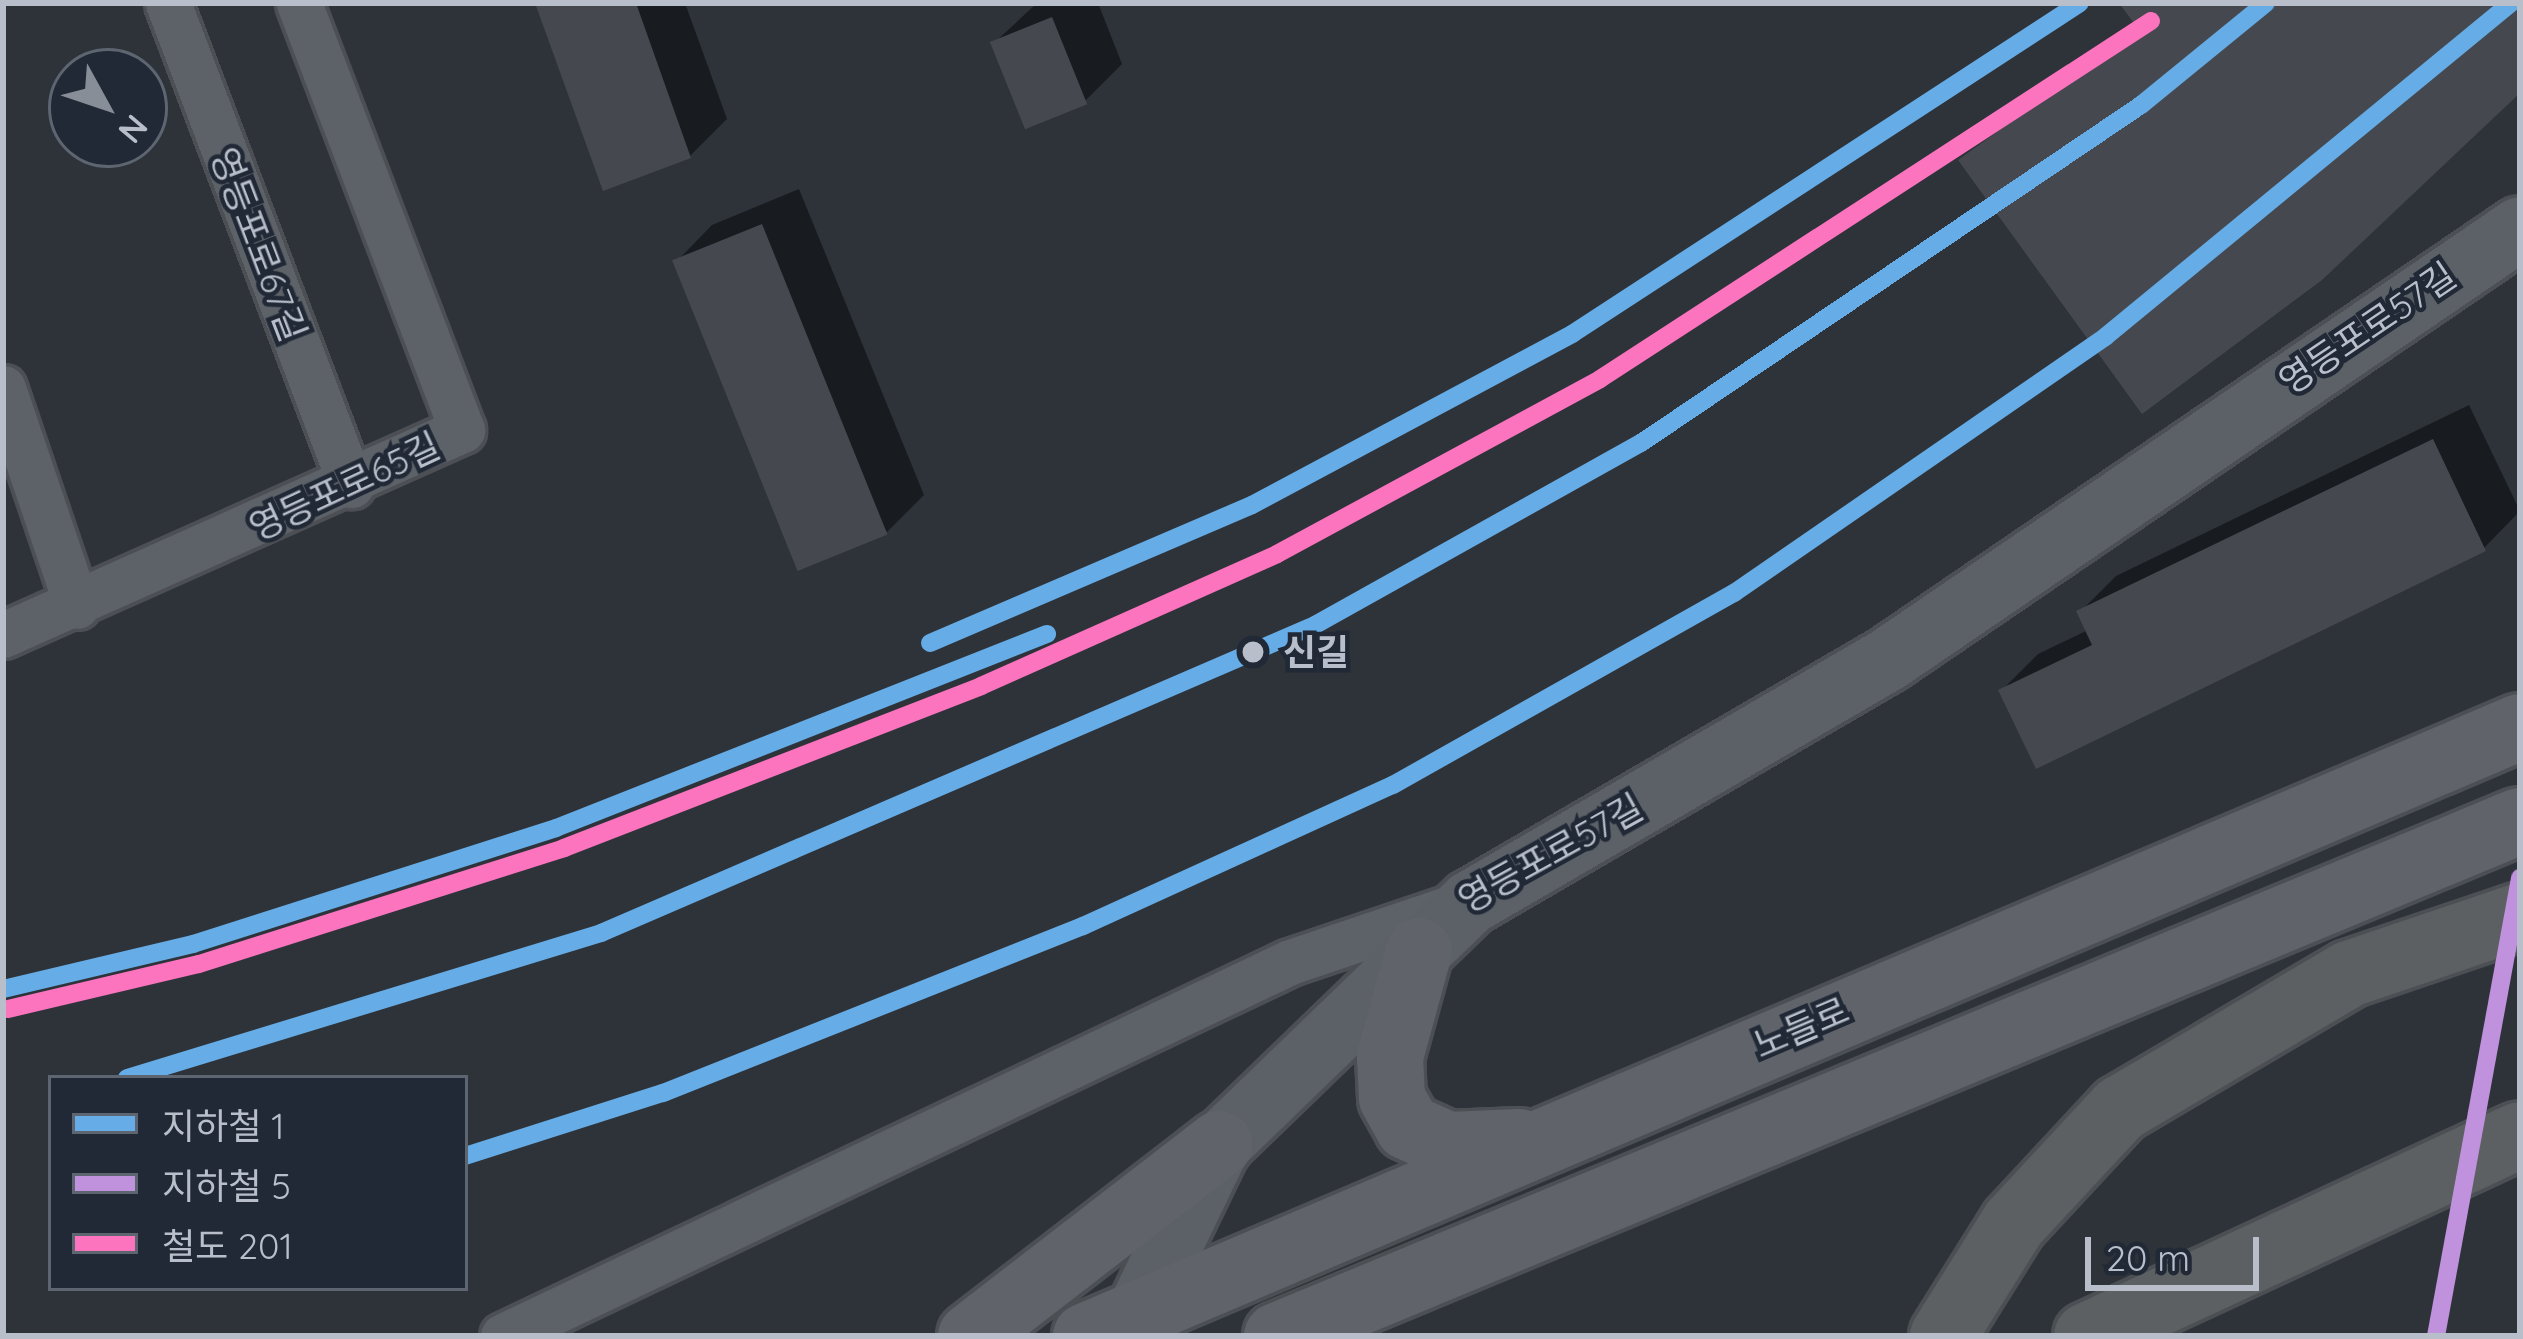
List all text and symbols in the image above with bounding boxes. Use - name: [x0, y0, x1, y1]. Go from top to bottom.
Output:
- north arrow: [48, 48, 168, 168]
- text: N: [110, 107, 157, 152]
- street label: 영등포로67길: [202, 141, 316, 347]
- street label: 영등포로57길: [2270, 253, 2464, 403]
- street label: 영등포로65길: [242, 423, 446, 549]
- place label: 신길: [1283, 630, 1349, 674]
- marker: 신길: [1234, 633, 1272, 671]
- street label: 영등포로57길: [1450, 785, 1650, 921]
- street label: 노들로: [1747, 988, 1855, 1066]
- legend: [48, 1075, 468, 1291]
- text: 지하철 1: [162, 1103, 285, 1148]
- text: 지하철 5: [162, 1163, 291, 1208]
- scale bar: [2091, 1213, 2265, 1287]
- text: 철도 201: [162, 1223, 293, 1268]
- text: 20 m: [2106, 1235, 2190, 1280]

